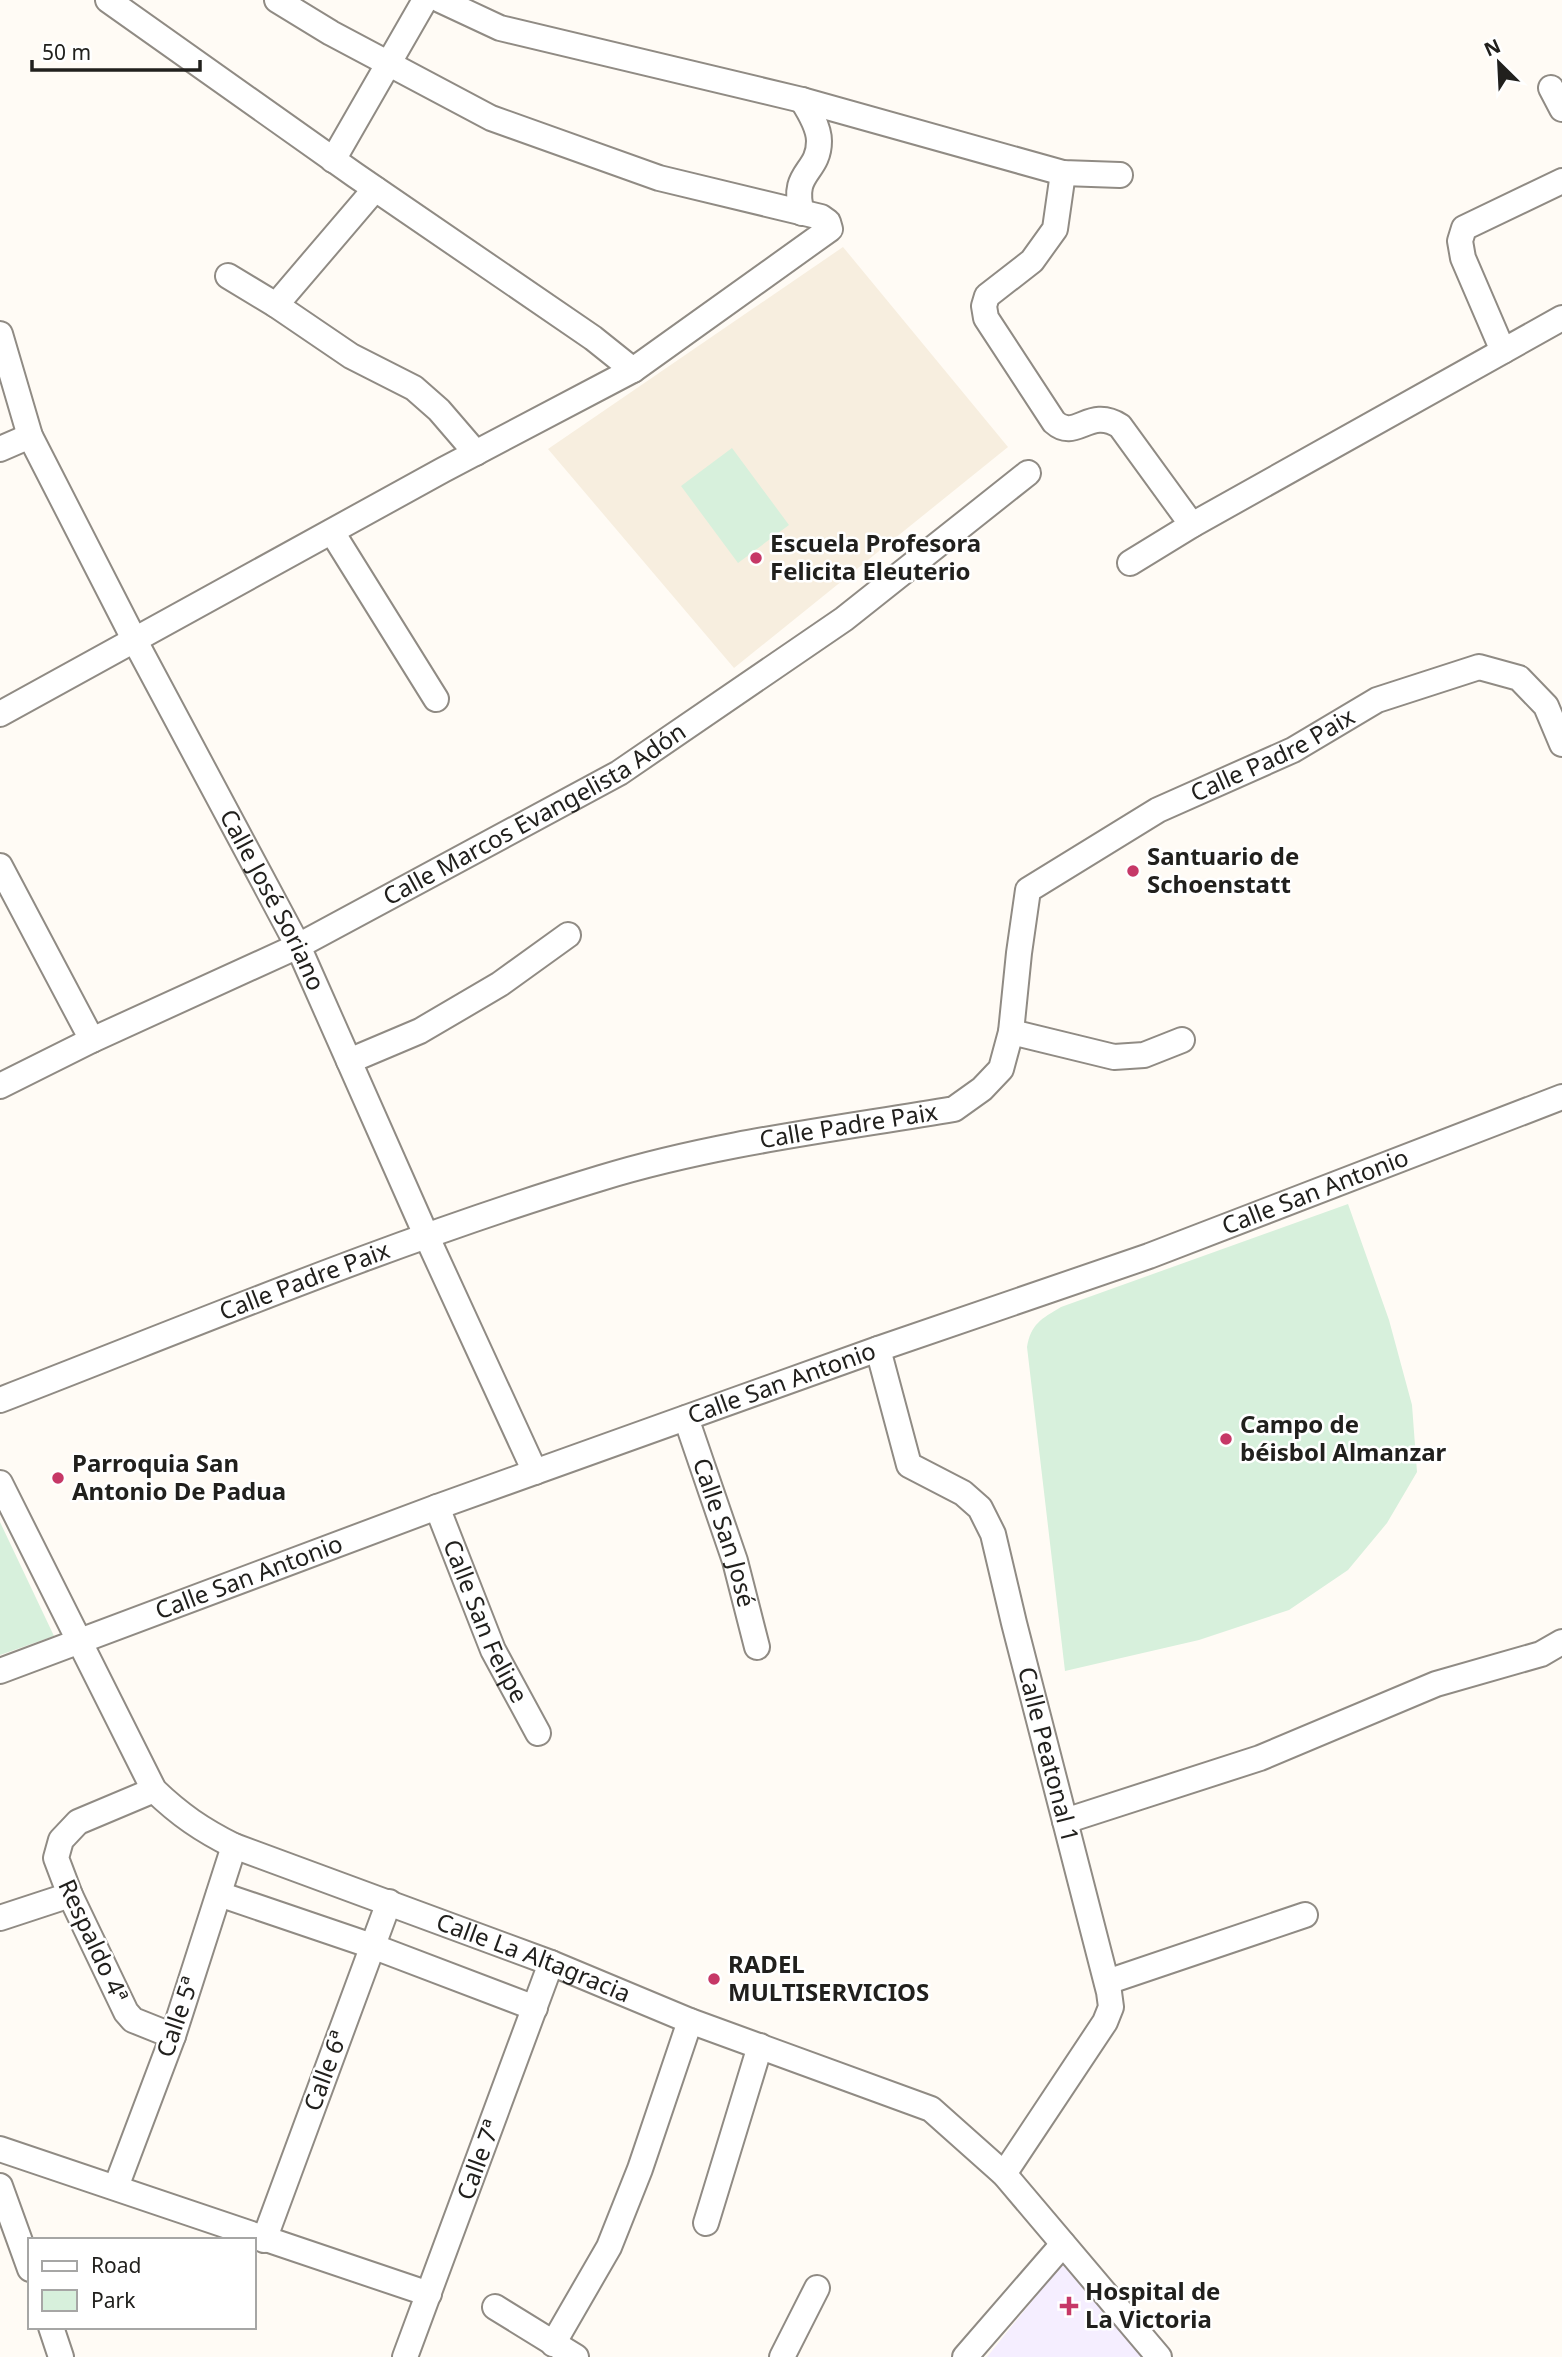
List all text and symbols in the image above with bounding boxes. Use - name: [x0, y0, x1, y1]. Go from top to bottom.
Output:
- scale bar: [32, 28, 200, 72]
- north arrow: [1464, 28, 1534, 98]
- text: N: [1480, 32, 1504, 62]
- text: 50 m: [42, 38, 91, 66]
- place label: Escuela Profesora Felicita Eleuterio: [770, 526, 981, 587]
- marker: Escuela Profesora Felicita Eleuterio: [748, 550, 764, 566]
- street label: Calle Padre Paix: [1185, 699, 1360, 809]
- street label: Calle Marcos Evangelista Adón: [377, 714, 692, 912]
- street label: Calle José Soriano: [213, 803, 334, 995]
- place label: Santuario de Schoenstatt: [1147, 839, 1299, 900]
- marker: Santuario de Schoenstatt: [1125, 863, 1141, 879]
- street label: Calle Padre Paix: [757, 1094, 940, 1156]
- street label: Calle San Antonio: [1217, 1140, 1413, 1241]
- street label: Calle Padre Paix: [214, 1232, 394, 1327]
- street label: Calle San Antonio: [683, 1333, 880, 1431]
- place label: Campo de béisbol Almanzar: [1240, 1407, 1447, 1468]
- marker: Campo de béisbol Almanzar: [1218, 1431, 1234, 1447]
- place label: Parroquia San Antonio De Padua: [72, 1446, 286, 1507]
- street label: Calle San José: [686, 1453, 764, 1610]
- marker: Parroquia San Antonio De Padua: [50, 1470, 66, 1486]
- street label: Calle San Antonio: [150, 1526, 347, 1626]
- street label: Calle San Felipe: [436, 1534, 537, 1708]
- street label: Calle Peatonal 1: [1011, 1663, 1088, 1846]
- street label: Respaldo 4ª: [51, 1873, 137, 2007]
- street label: Calle La Altagracia: [432, 1904, 636, 2009]
- place label: RADEL MULTISERVICIOS: [728, 1947, 929, 2008]
- marker: RADEL MULTISERVICIOS: [706, 1971, 722, 1987]
- street label: Calle 5ª: [147, 1972, 206, 2061]
- street label: Calle 6ª: [295, 2026, 354, 2115]
- street label: Calle 7ª: [448, 2115, 507, 2204]
- legend: [28, 2238, 256, 2329]
- text: Road: [91, 2251, 141, 2279]
- place label: Hospital de La Victoria: [1085, 2274, 1220, 2335]
- text: Park: [91, 2286, 136, 2314]
- marker: Hospital de La Victoria: [1059, 2296, 1079, 2316]

